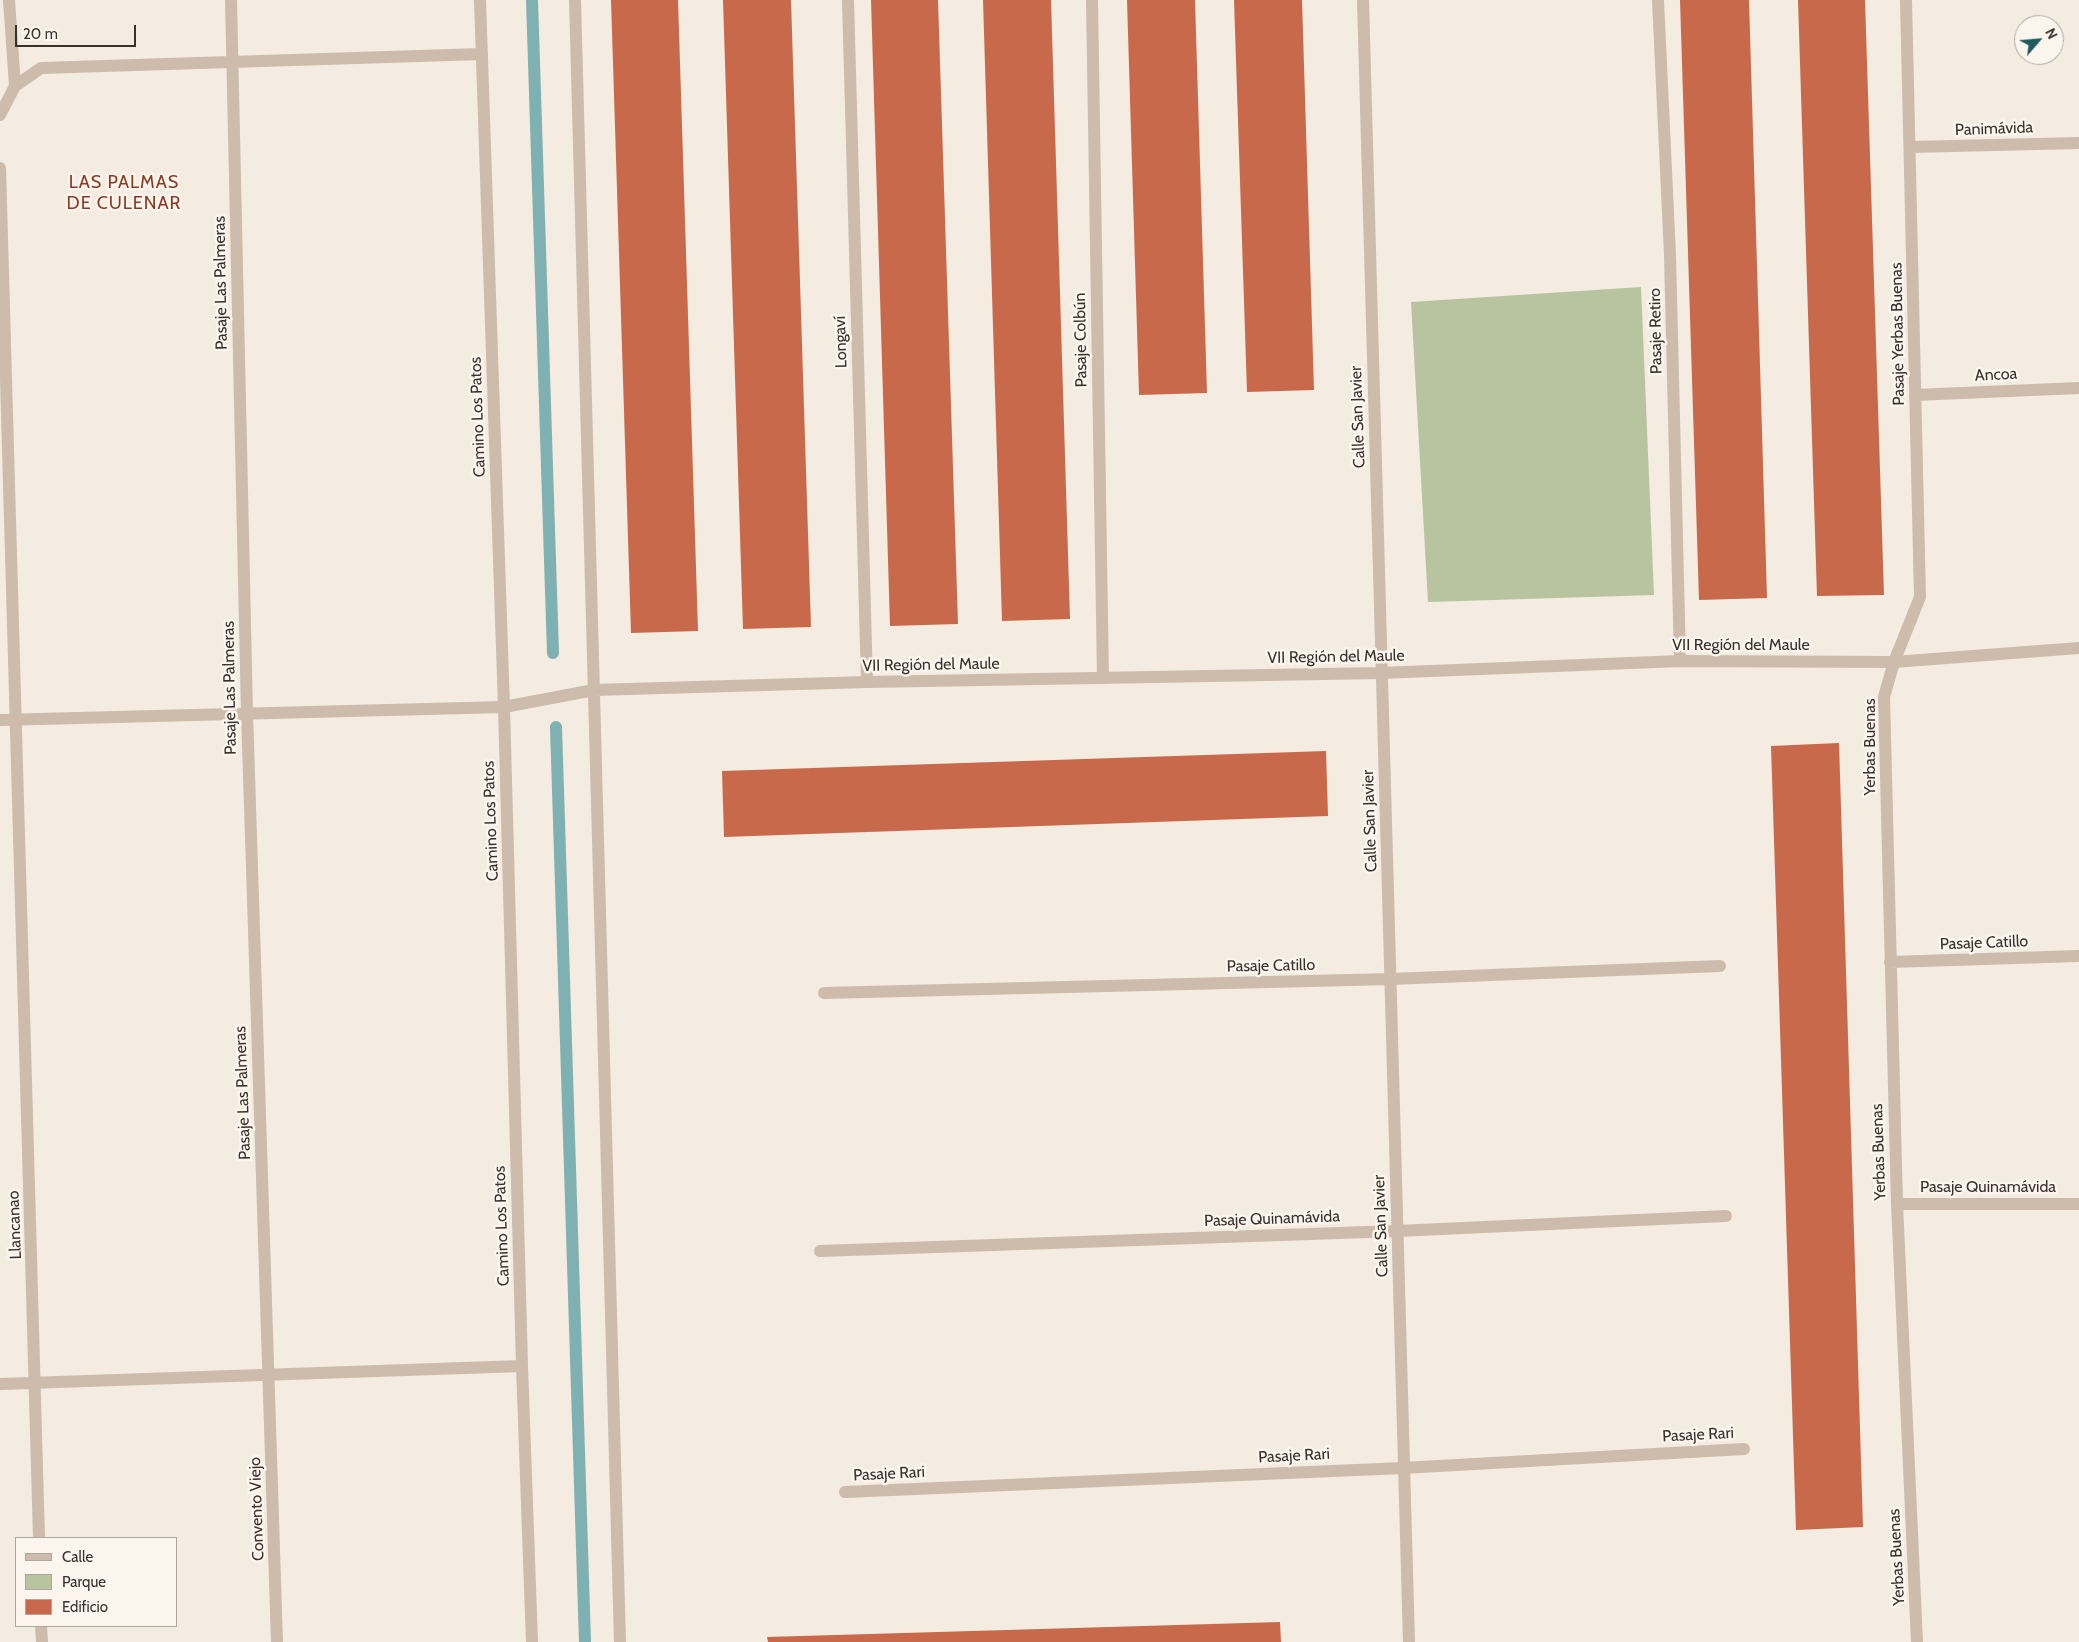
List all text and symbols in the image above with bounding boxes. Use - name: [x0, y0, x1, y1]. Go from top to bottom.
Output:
- scale bar: [18, 15, 139, 47]
- north arrow: [2014, 15, 2064, 65]
- text: 20 m: [23, 25, 58, 43]
- text: N: [2041, 25, 2062, 42]
- street label: Panimávida: [1955, 118, 2033, 140]
- district label: LAS PALMAS DE CULENAR: [65, 172, 183, 214]
- street label: Pasaje Las Palmeras: [210, 216, 232, 350]
- street label: Pasaje Yerbas Buenas: [1887, 262, 1909, 406]
- street label: Pasaje Retiro: [1646, 288, 1666, 374]
- street label: Pasaje Colbún: [1071, 293, 1091, 387]
- street label: Longaví: [830, 316, 852, 368]
- street label: Camino Los Patos: [466, 357, 490, 477]
- street label: Ancoa: [1974, 364, 2018, 386]
- street label: Calle San Javier: [1347, 366, 1369, 468]
- street label: Pasaje Las Palmeras: [219, 621, 241, 755]
- street label: VII Región del Maule: [1672, 635, 1810, 655]
- street label: VII Región del Maule: [1267, 646, 1405, 668]
- street label: VII Región del Maule: [862, 654, 1000, 676]
- street label: Yerbas Buenas: [1860, 698, 1880, 796]
- street label: Camino Los Patos: [479, 761, 503, 881]
- street label: Calle San Javier: [1359, 770, 1381, 872]
- street label: Pasaje Catillo: [1939, 932, 2029, 954]
- street label: Pasaje Catillo: [1227, 956, 1315, 976]
- street label: Pasaje Las Palmeras: [231, 1026, 255, 1160]
- street label: Yerbas Buenas: [1868, 1103, 1890, 1201]
- street label: Camino Los Patos: [490, 1166, 514, 1286]
- street label: Calle San Javier: [1370, 1175, 1392, 1277]
- street label: Pasaje Quinamávida: [1920, 1177, 2056, 1197]
- street label: Llancanao: [4, 1190, 26, 1260]
- street label: Pasaje Quinamávida: [1204, 1207, 1340, 1231]
- street label: Pasaje Rari: [1662, 1424, 1734, 1446]
- street label: Pasaje Rari: [1258, 1445, 1330, 1467]
- street label: Convento Viejo: [246, 1457, 268, 1561]
- street label: Pasaje Rari: [853, 1463, 925, 1485]
- street label: Yerbas Buenas: [1885, 1508, 1909, 1606]
- legend: [15, 1537, 178, 1627]
- text: Calle: [62, 1548, 93, 1566]
- text: Parque: [62, 1573, 106, 1591]
- text: Edificio: [62, 1598, 108, 1616]

